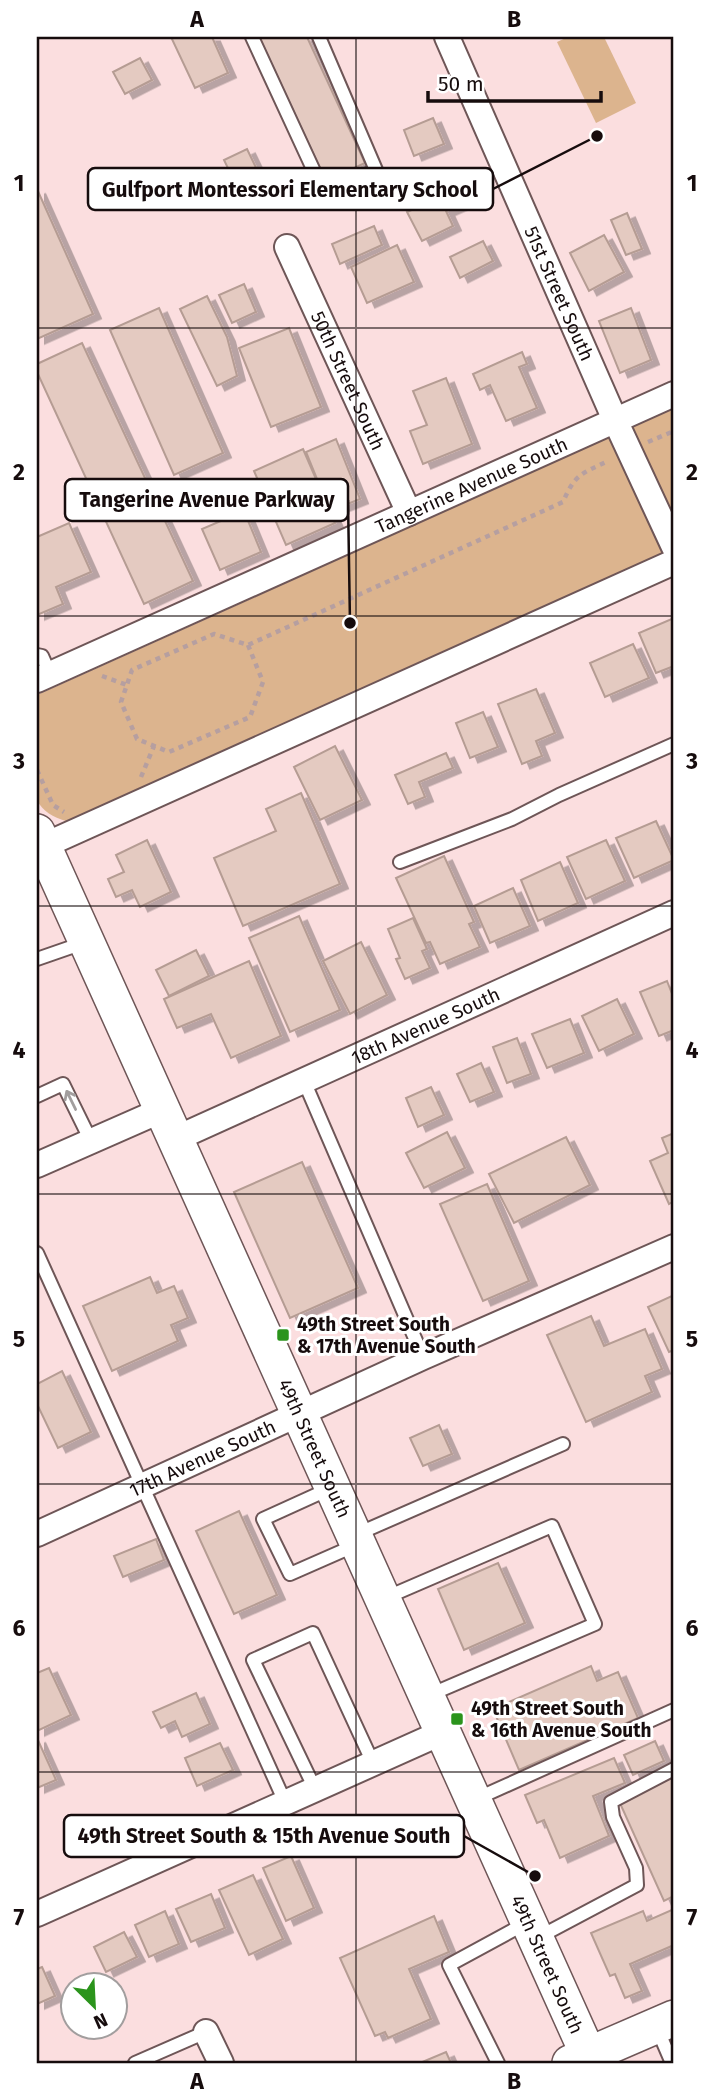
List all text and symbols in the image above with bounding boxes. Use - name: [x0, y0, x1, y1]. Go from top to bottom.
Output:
- text: A: [189, 5, 204, 33]
- text: B: [507, 5, 521, 33]
- scale bar: [428, 60, 601, 104]
- text: 50 m: [438, 71, 484, 97]
- callout: Gulfport Montessori Elementary School: [88, 168, 493, 210]
- text: 1: [14, 169, 24, 197]
- text: 1: [687, 169, 697, 197]
- text: Gulfport Montessori Elementary School: [102, 177, 479, 203]
- street label: 51st Street South: [520, 223, 599, 364]
- street label: 50th Street South: [306, 308, 390, 454]
- street label: Tangerine Avenue South: [372, 432, 571, 538]
- text: 2: [13, 458, 25, 486]
- text: 2: [686, 458, 698, 486]
- callout: Tangerine Avenue Parkway: [65, 479, 348, 521]
- text: Tangerine Avenue Parkway: [79, 487, 335, 513]
- text: 3: [12, 747, 25, 775]
- text: 3: [685, 747, 698, 775]
- street label: 18th Avenue South: [348, 982, 503, 1069]
- text: 4: [13, 1036, 26, 1064]
- text: 4: [686, 1036, 699, 1064]
- one-way arrow: [63, 1090, 77, 1111]
- place label: 49th Street South & 17th Avenue South: [297, 1313, 476, 1358]
- text: 5: [13, 1325, 25, 1353]
- text: 5: [686, 1325, 698, 1353]
- marker: 49th Street South & 17th Avenue South: [275, 1327, 291, 1343]
- street label: 49th Street South: [274, 1375, 356, 1521]
- street label: 17th Avenue South: [126, 1415, 279, 1502]
- text: 6: [13, 1614, 26, 1642]
- text: 6: [686, 1614, 699, 1642]
- place label: 49th Street South & 16th Avenue South: [471, 1697, 652, 1742]
- marker: 49th Street South & 16th Avenue South: [449, 1711, 465, 1727]
- callout: 49th Street South & 15th Avenue South: [64, 1815, 464, 1857]
- text: 49th Street South & 15th Avenue South: [78, 1823, 450, 1849]
- street label: 49th Street South: [506, 1891, 589, 2037]
- text: 7: [14, 1903, 25, 1931]
- text: 7: [687, 1903, 698, 1931]
- north arrow: [60, 1970, 130, 2040]
- text: N: [90, 2008, 111, 2034]
- text: A: [189, 2067, 204, 2095]
- text: B: [507, 2067, 521, 2095]

